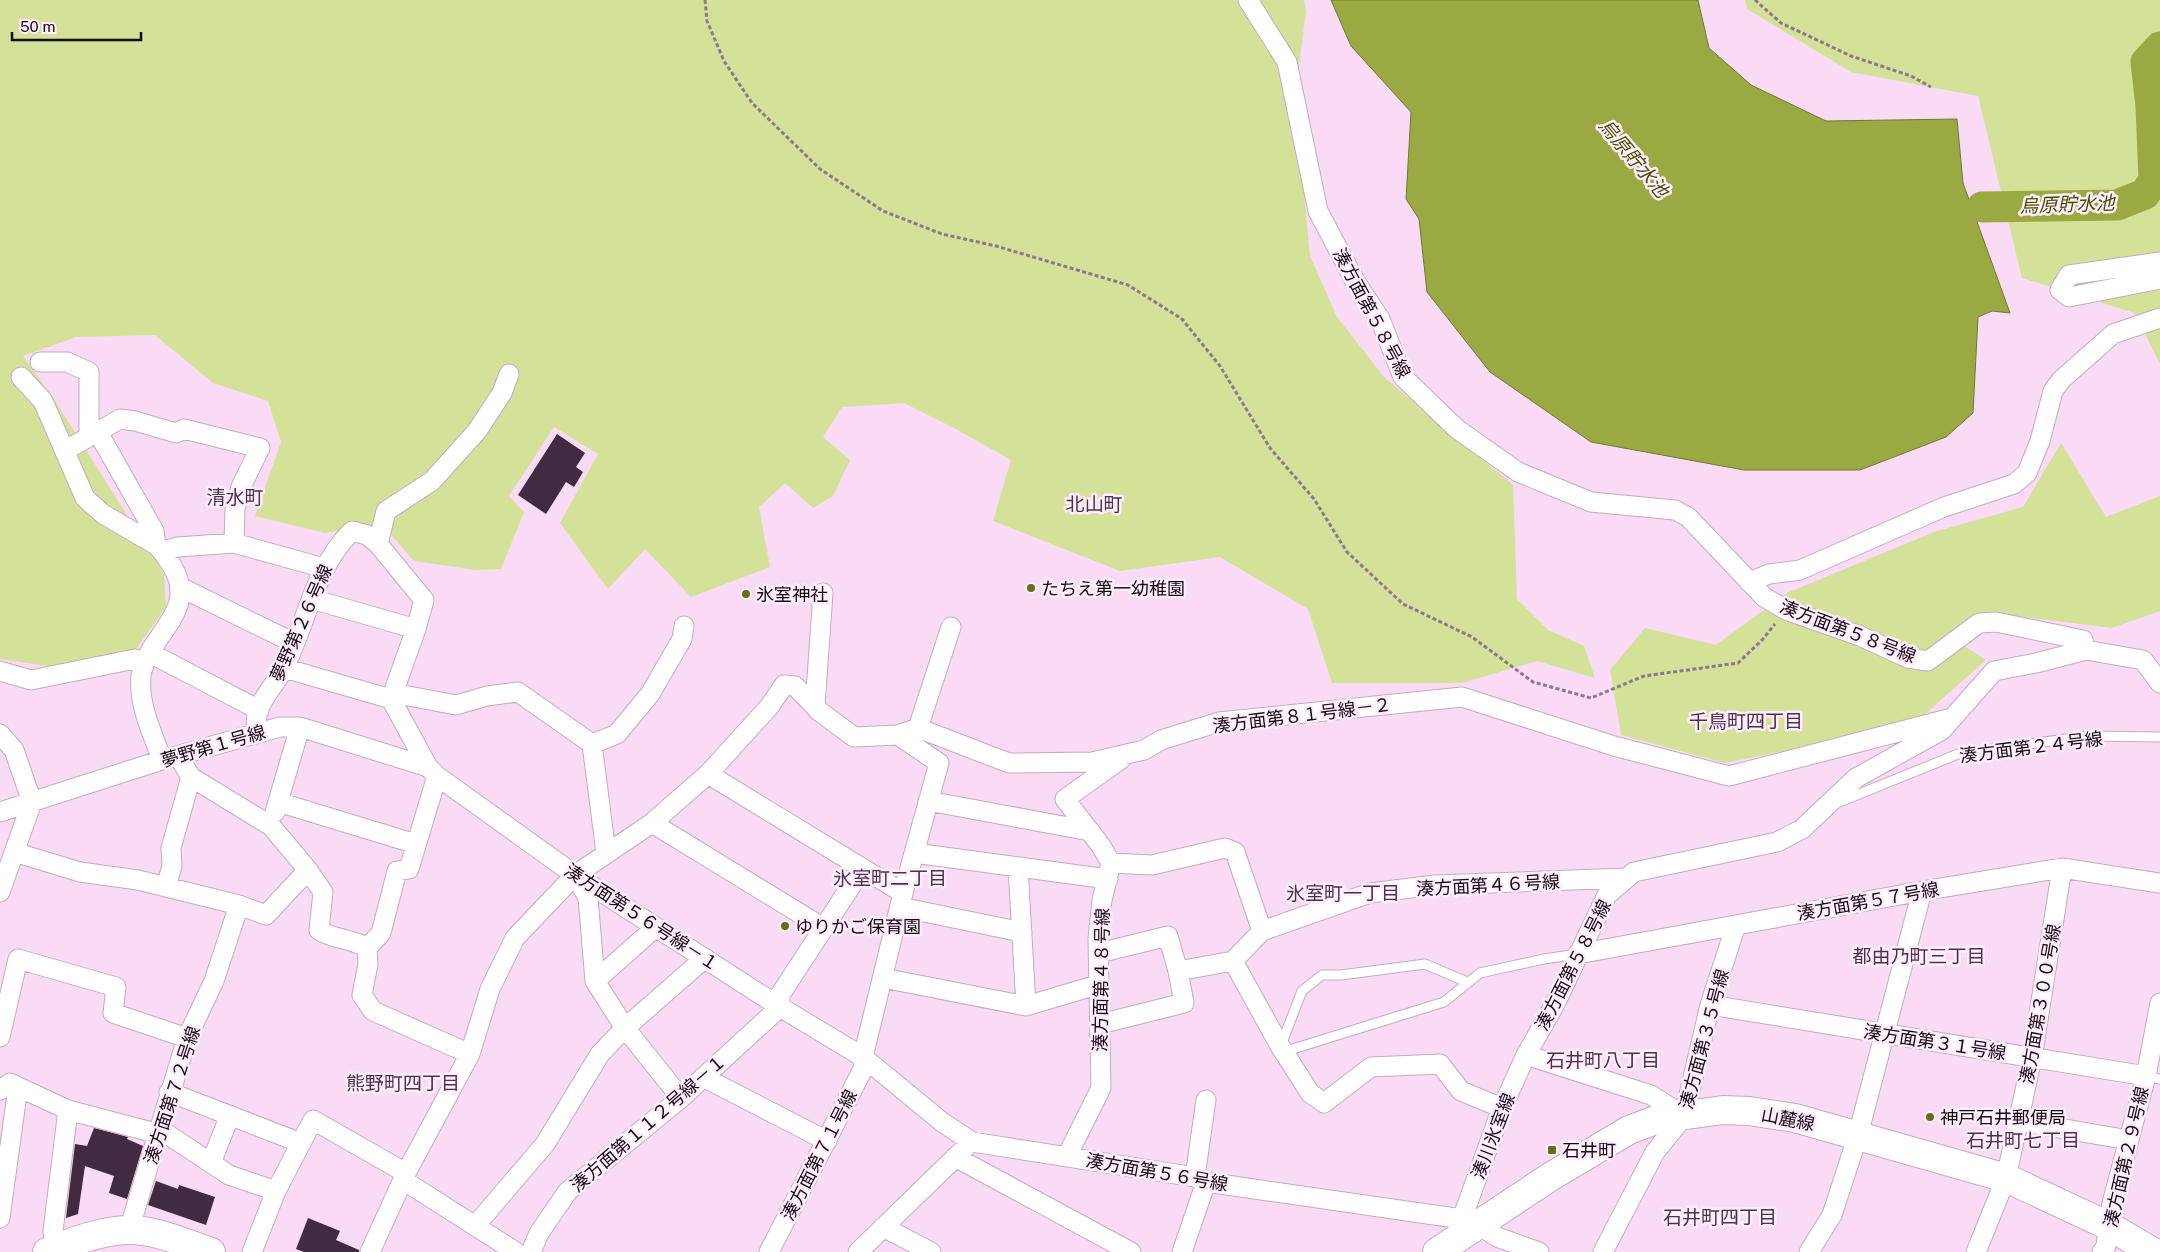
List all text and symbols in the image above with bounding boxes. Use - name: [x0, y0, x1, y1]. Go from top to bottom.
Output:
- scale bar: [12, 10, 141, 42]
- text: 50 m: [20, 18, 55, 35]
- water label: 烏原貯水池: [1595, 115, 1674, 203]
- water label: 烏原貯水池: [2019, 191, 2117, 217]
- street label: 湊方面第５８号線: [1329, 244, 1415, 382]
- district label: 清水町: [206, 486, 264, 508]
- district label: 北山町: [1065, 493, 1123, 515]
- street label: 夢野第２６号線: [266, 561, 336, 685]
- place label: たちえ第一幼稚園: [1041, 578, 1185, 599]
- marker: たちえ第一幼稚園: [1025, 582, 1037, 594]
- place label: 氷室神社: [756, 584, 828, 605]
- marker: 氷室神社: [740, 588, 752, 600]
- street label: 湊方面第５８号線: [1777, 595, 1919, 667]
- street label: 湊方面第８１号線－２: [1211, 694, 1393, 736]
- district label: 千鳥町四丁目: [1689, 710, 1803, 732]
- street label: 夢野第１号線: [158, 721, 268, 771]
- street label: 湊方面第２４号線: [1958, 728, 2104, 766]
- street label: 湊方面第５６号線－１: [561, 859, 723, 975]
- district label: 氷室町二丁目: [833, 867, 947, 889]
- street label: 湊方面第４６号線: [1416, 871, 1560, 899]
- street label: 湊方面第５７号線: [1795, 878, 1941, 924]
- district label: 氷室町一丁目: [1286, 882, 1400, 904]
- street label: 湊方面第５８号線: [1531, 896, 1615, 1034]
- street label: 湊方面第４８号線: [1089, 908, 1113, 1052]
- place label: ゆりかご保育園: [795, 916, 921, 937]
- marker: ゆりかご保育園: [779, 920, 791, 932]
- street label: 湊方面第３００号線: [2016, 922, 2064, 1086]
- district label: 都由乃町三丁目: [1852, 945, 1986, 967]
- street label: 湊方面第３５号線: [1675, 967, 1733, 1111]
- street label: 湊方面第３１号線: [1862, 1020, 2008, 1064]
- street label: 湊方面第７２号線: [140, 1023, 204, 1167]
- district label: 石井町八丁目: [1546, 1049, 1660, 1071]
- street label: 湊方面第１１２号線－１: [566, 1050, 730, 1196]
- district label: 熊野町四丁目: [346, 1072, 460, 1094]
- street label: 湊方面第２９号線: [2100, 1084, 2152, 1230]
- street label: 湊方面第７１号線: [777, 1086, 861, 1224]
- street label: 湊川氷室線: [1467, 1090, 1519, 1182]
- street label: 山麓線: [1759, 1104, 1817, 1134]
- place label: 神戸石井郵便局: [1940, 1107, 2066, 1128]
- marker: 神戸石井郵便局: [1924, 1111, 1936, 1123]
- district label: 石井町七丁目: [1966, 1129, 2080, 1151]
- place label: 石井町: [1562, 1140, 1616, 1161]
- marker: 石井町: [1546, 1144, 1558, 1156]
- street label: 湊方面第５６号線: [1084, 1149, 1230, 1195]
- district label: 石井町四丁目: [1663, 1206, 1777, 1228]

